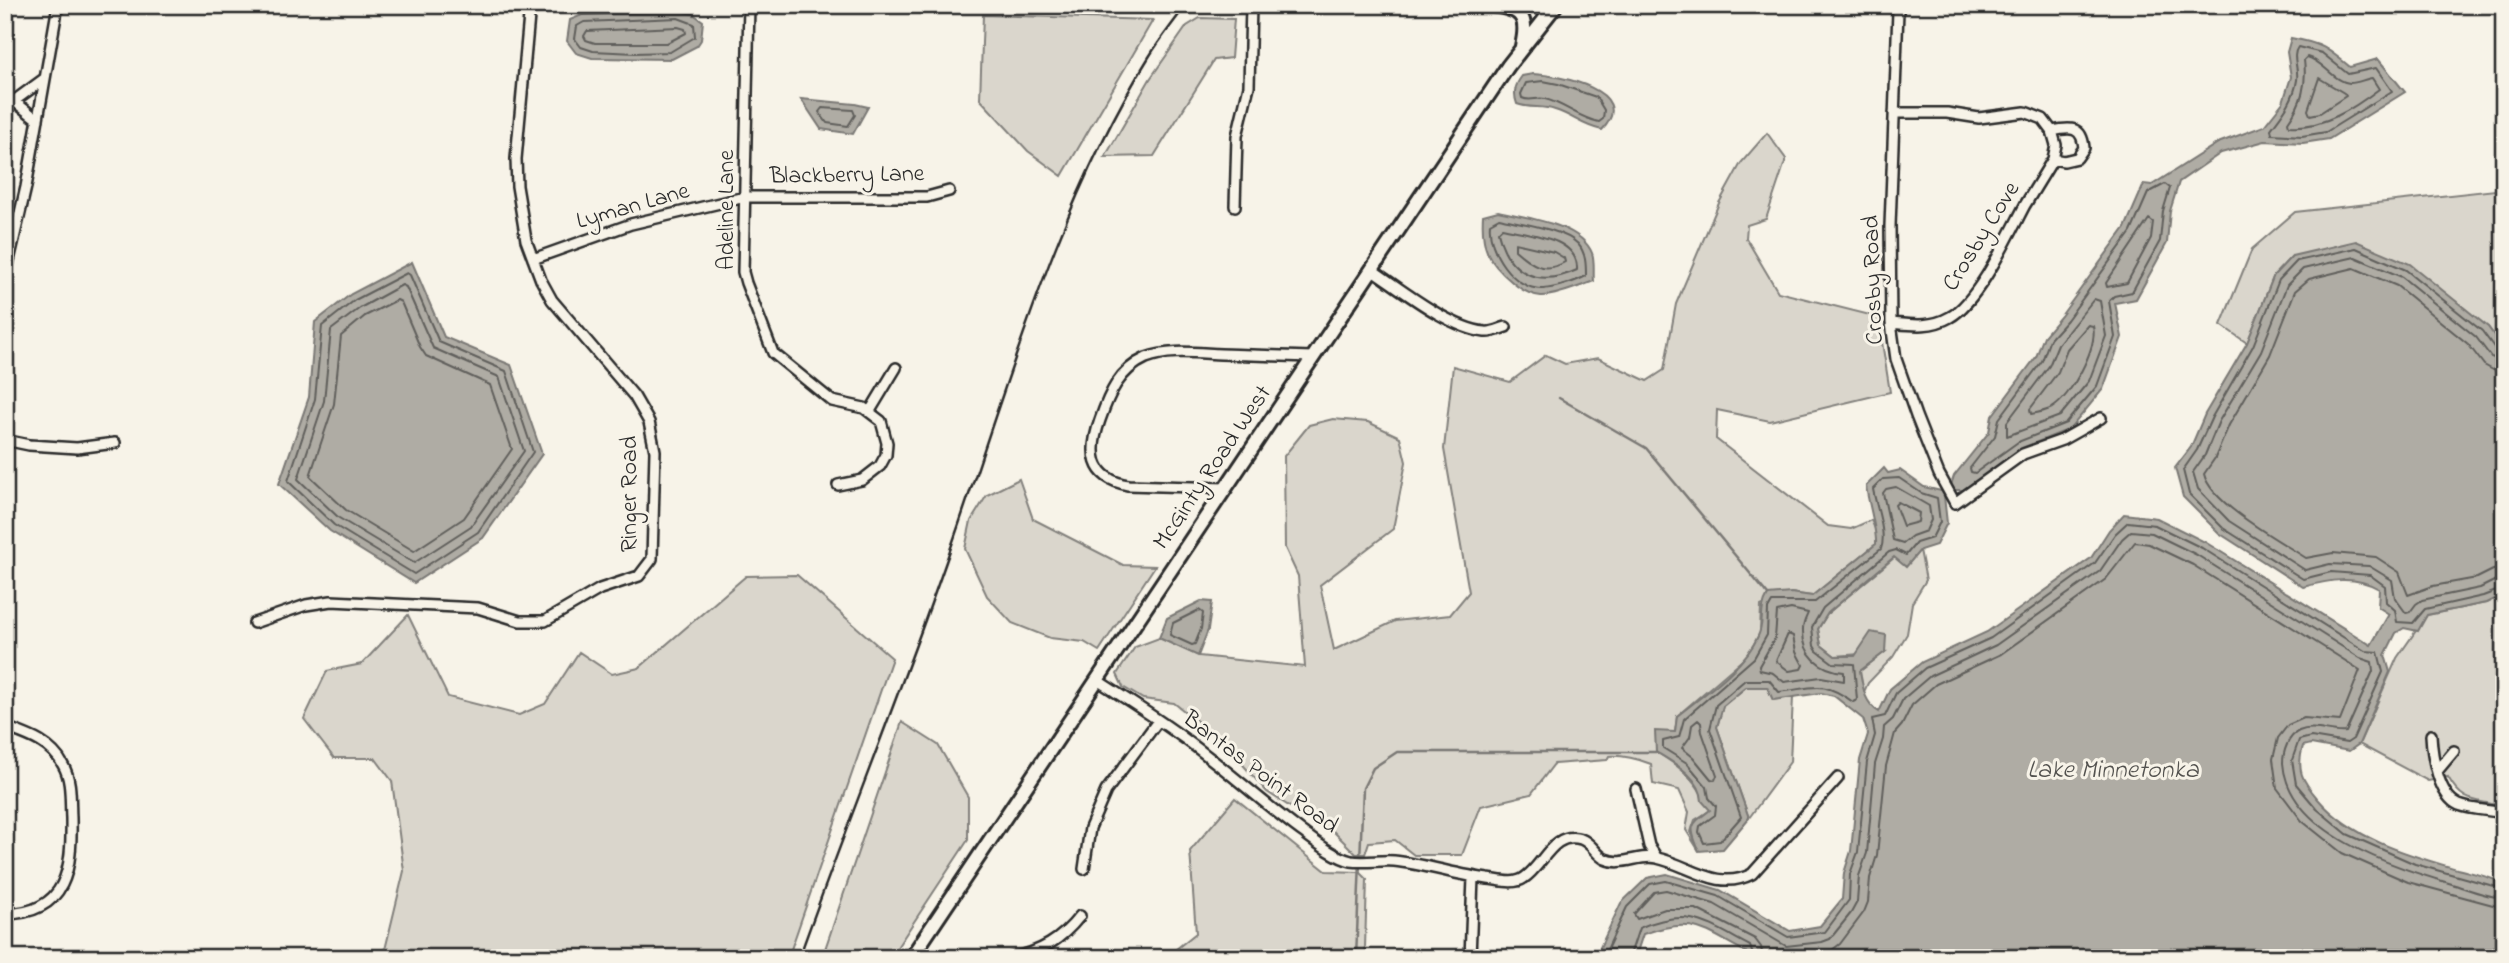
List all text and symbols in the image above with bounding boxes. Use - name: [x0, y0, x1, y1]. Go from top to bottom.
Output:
- street label: Adeline Lane: [710, 150, 745, 270]
- street label: Blackberry Lane: [768, 157, 925, 196]
- street label: Lyman Lane: [572, 174, 694, 241]
- street label: Crosby Cove: [1934, 175, 2031, 299]
- street label: Crosby Road: [1854, 214, 1895, 345]
- street label: McGinty Road West: [1145, 379, 1282, 558]
- street label: Ringer Road: [613, 435, 648, 552]
- street label: Bantas Point Road: [1174, 702, 1346, 844]
- water label: Lake Minnetonka: [2027, 752, 2200, 790]

